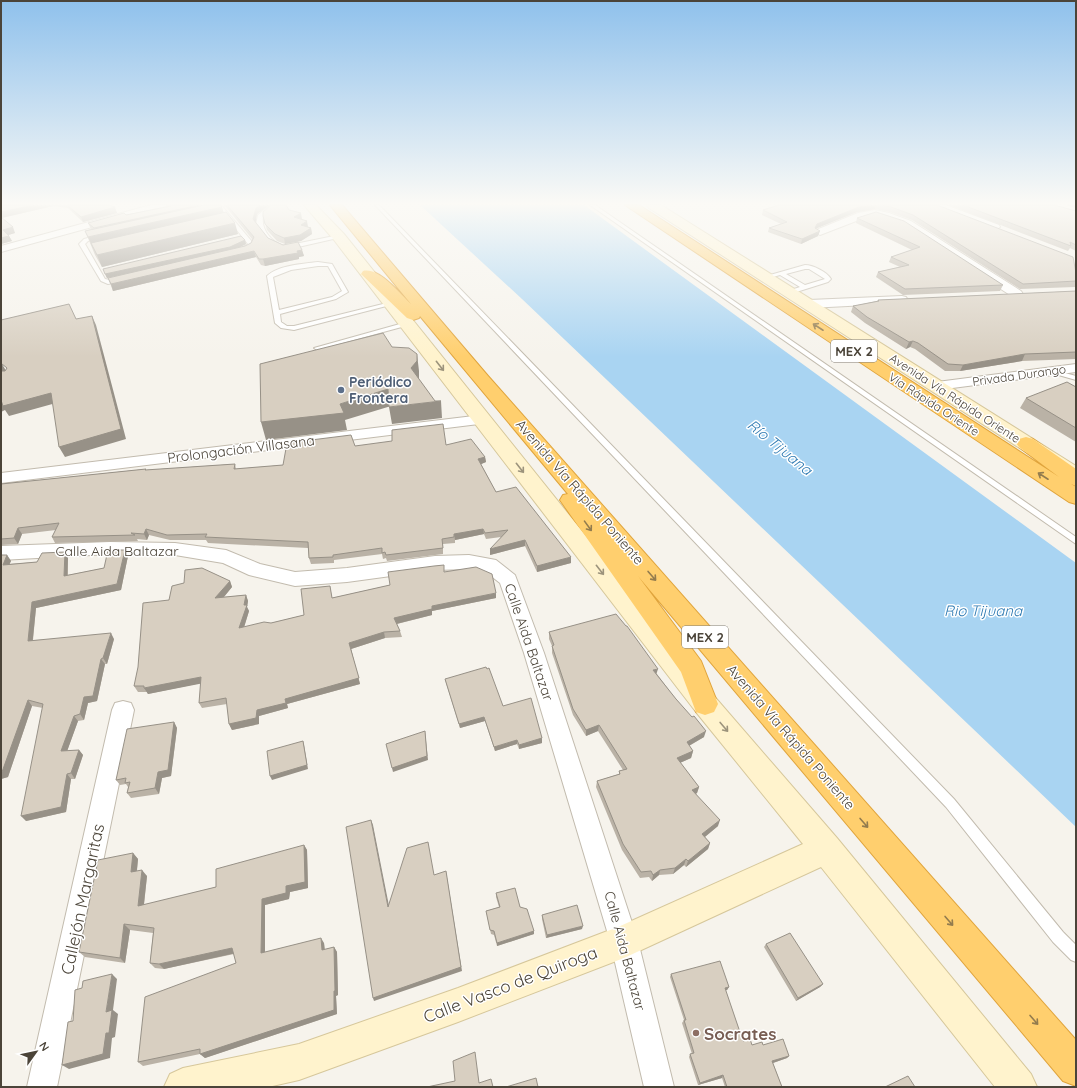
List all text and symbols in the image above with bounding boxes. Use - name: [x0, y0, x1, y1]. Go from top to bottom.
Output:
- one-way arrow: [812, 323, 824, 331]
- road number: MEX 2: [831, 340, 877, 362]
- street label: Avenida Vía Rápida Oriente: [887, 350, 1023, 446]
- one-way arrow: [435, 360, 444, 371]
- street label: Privada Durango: [971, 361, 1067, 389]
- street label: Vía Rápida Oriente: [886, 369, 982, 439]
- place label: Periódico Frontera: [349, 373, 412, 407]
- marker: Periódico Frontera: [336, 385, 346, 395]
- water label: Río Tijuana: [744, 415, 817, 480]
- street label: Avenida Vía Rápida Poniente: [512, 416, 648, 569]
- street label: Prolongación Villasana: [166, 431, 316, 467]
- one-way arrow: [516, 463, 524, 474]
- one-way arrow: [1038, 472, 1049, 480]
- one-way arrow: [584, 520, 592, 531]
- street label: Calle Aida Baltazar: [55, 542, 179, 560]
- one-way arrow: [596, 565, 605, 576]
- one-way arrow: [647, 570, 656, 581]
- street label: Calle Aida Baltazar: [500, 581, 558, 704]
- water label: Rio Tijuana: [944, 601, 1023, 620]
- road number: MEX 2: [682, 626, 728, 648]
- street label: Avenida Vía Rápida Poniente: [723, 661, 859, 814]
- one-way arrow: [720, 722, 729, 733]
- one-way arrow: [860, 817, 869, 828]
- street label: Callejón Margaritas: [56, 822, 108, 976]
- street label: Calle Aida Baltazar: [600, 889, 650, 1013]
- one-way arrow: [945, 916, 954, 926]
- street label: Calle Vasco de Quiroga: [420, 941, 600, 1027]
- one-way arrow: [1030, 1014, 1039, 1025]
- place label: Socrates: [704, 1023, 777, 1044]
- marker: Socrates: [691, 1028, 701, 1038]
- north arrow: [16, 1032, 56, 1072]
- text: N: [36, 1039, 52, 1054]

